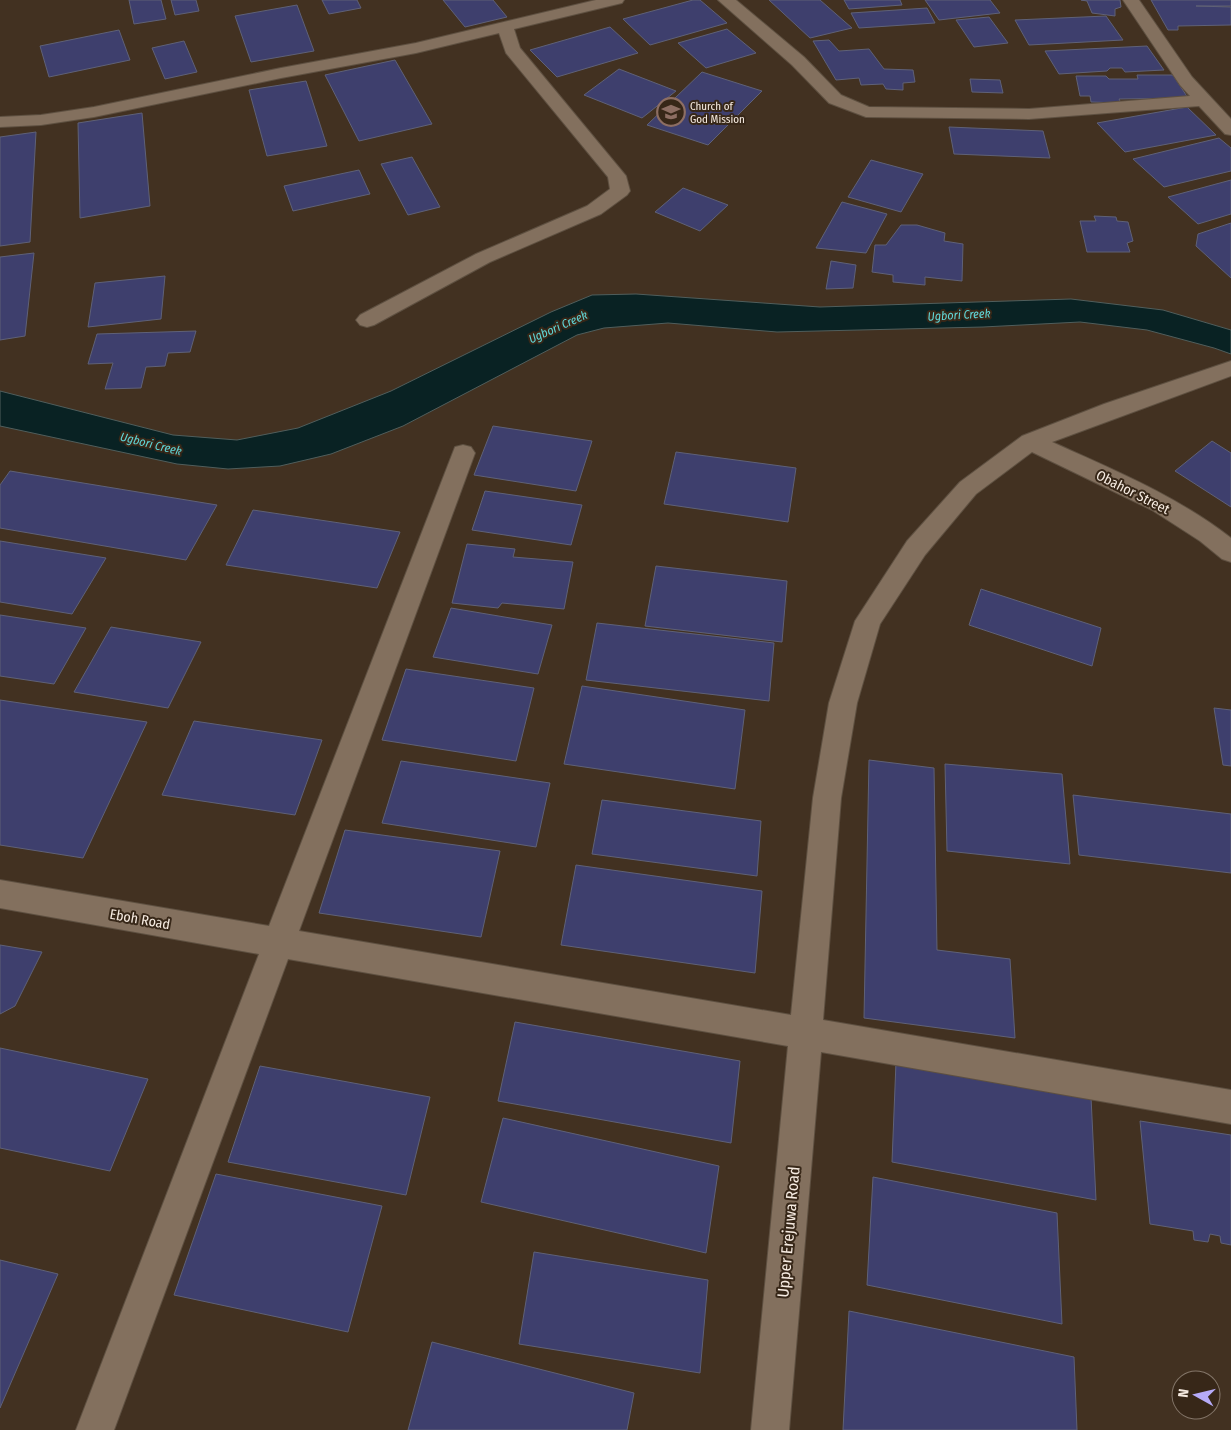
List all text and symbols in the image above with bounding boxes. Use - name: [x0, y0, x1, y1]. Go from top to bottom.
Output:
- school or university icon: Church of God Mission: [656, 97, 686, 127]
- place label: Church of God Mission: [690, 100, 745, 126]
- water label: Ugbori Creek: [927, 306, 991, 324]
- water label: Ugbori Creek: [526, 308, 590, 346]
- water label: Ugbori Creek: [119, 430, 183, 458]
- street label: Obahor Street: [1093, 467, 1173, 518]
- street label: Eboh Road: [108, 906, 171, 933]
- street label: Upper Erejuwa Road: [773, 1166, 804, 1298]
- north arrow: [1171, 1370, 1221, 1420]
- text: N: [1175, 1388, 1193, 1399]

